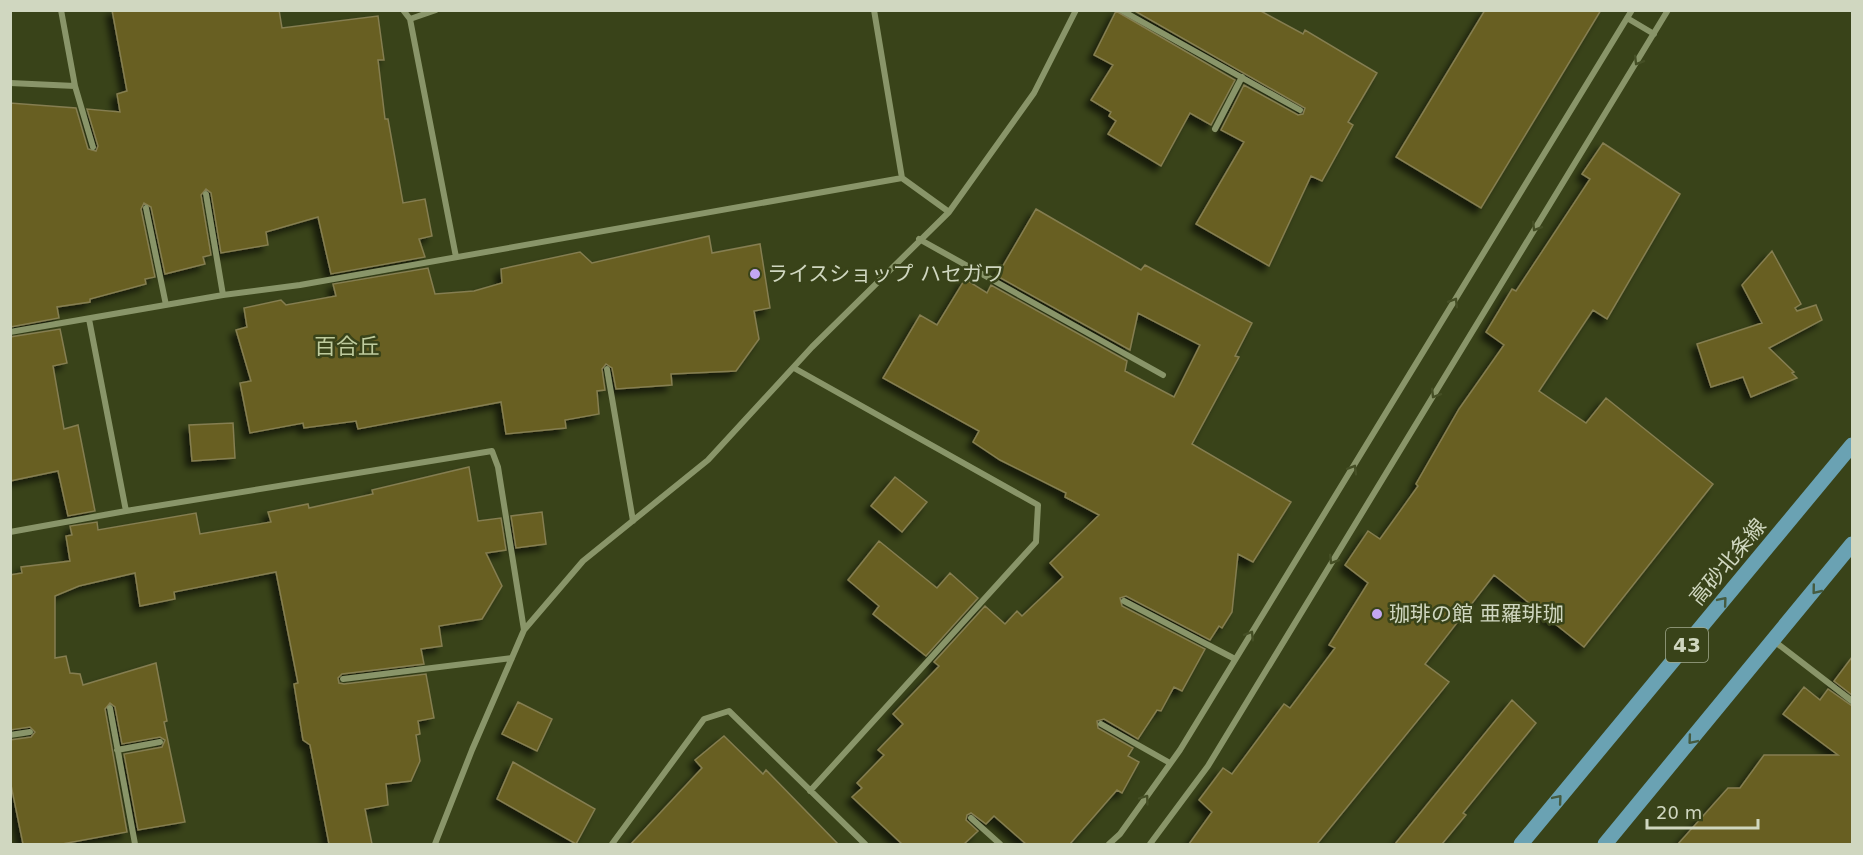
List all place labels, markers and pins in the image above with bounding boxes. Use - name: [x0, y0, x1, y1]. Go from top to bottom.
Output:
- place label: ライスショップ ハセガワ: [767, 262, 1004, 286]
- marker: ライスショップ ハセガワ: [748, 267, 762, 281]
- place label: 珈琲の館 亜羅琲珈: [1389, 602, 1564, 626]
- marker: 珈琲の館 亜羅琲珈: [1370, 607, 1384, 621]

